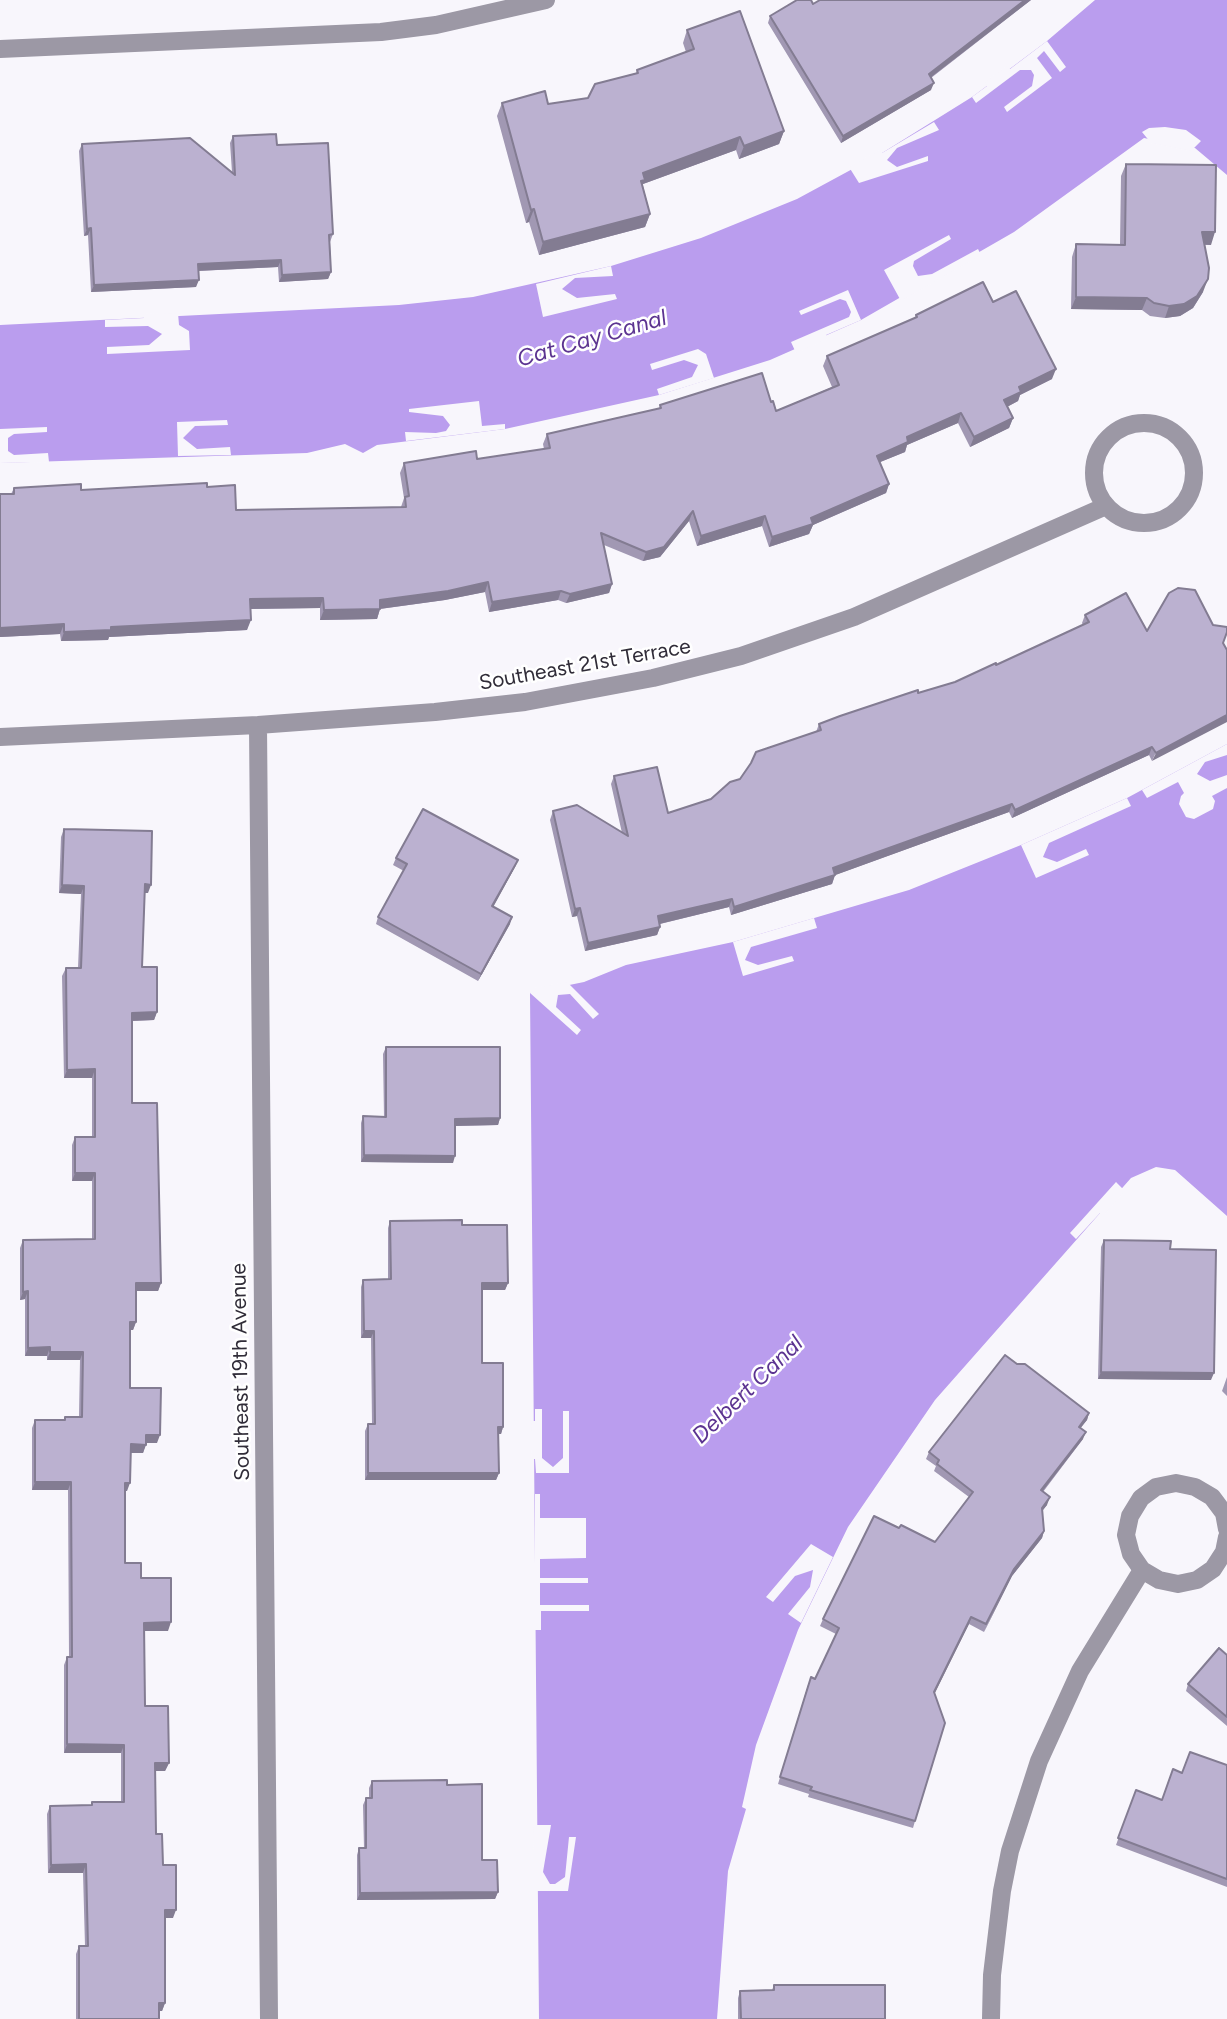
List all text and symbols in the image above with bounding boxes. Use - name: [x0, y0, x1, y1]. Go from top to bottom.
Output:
- water label: Cat Cay Canal: [514, 304, 670, 374]
- street label: Southeast 21st Terrace: [477, 634, 693, 696]
- street label: Southeast 19th Avenue: [227, 1263, 255, 1481]
- water label: Delbert Canal: [687, 1330, 809, 1450]

